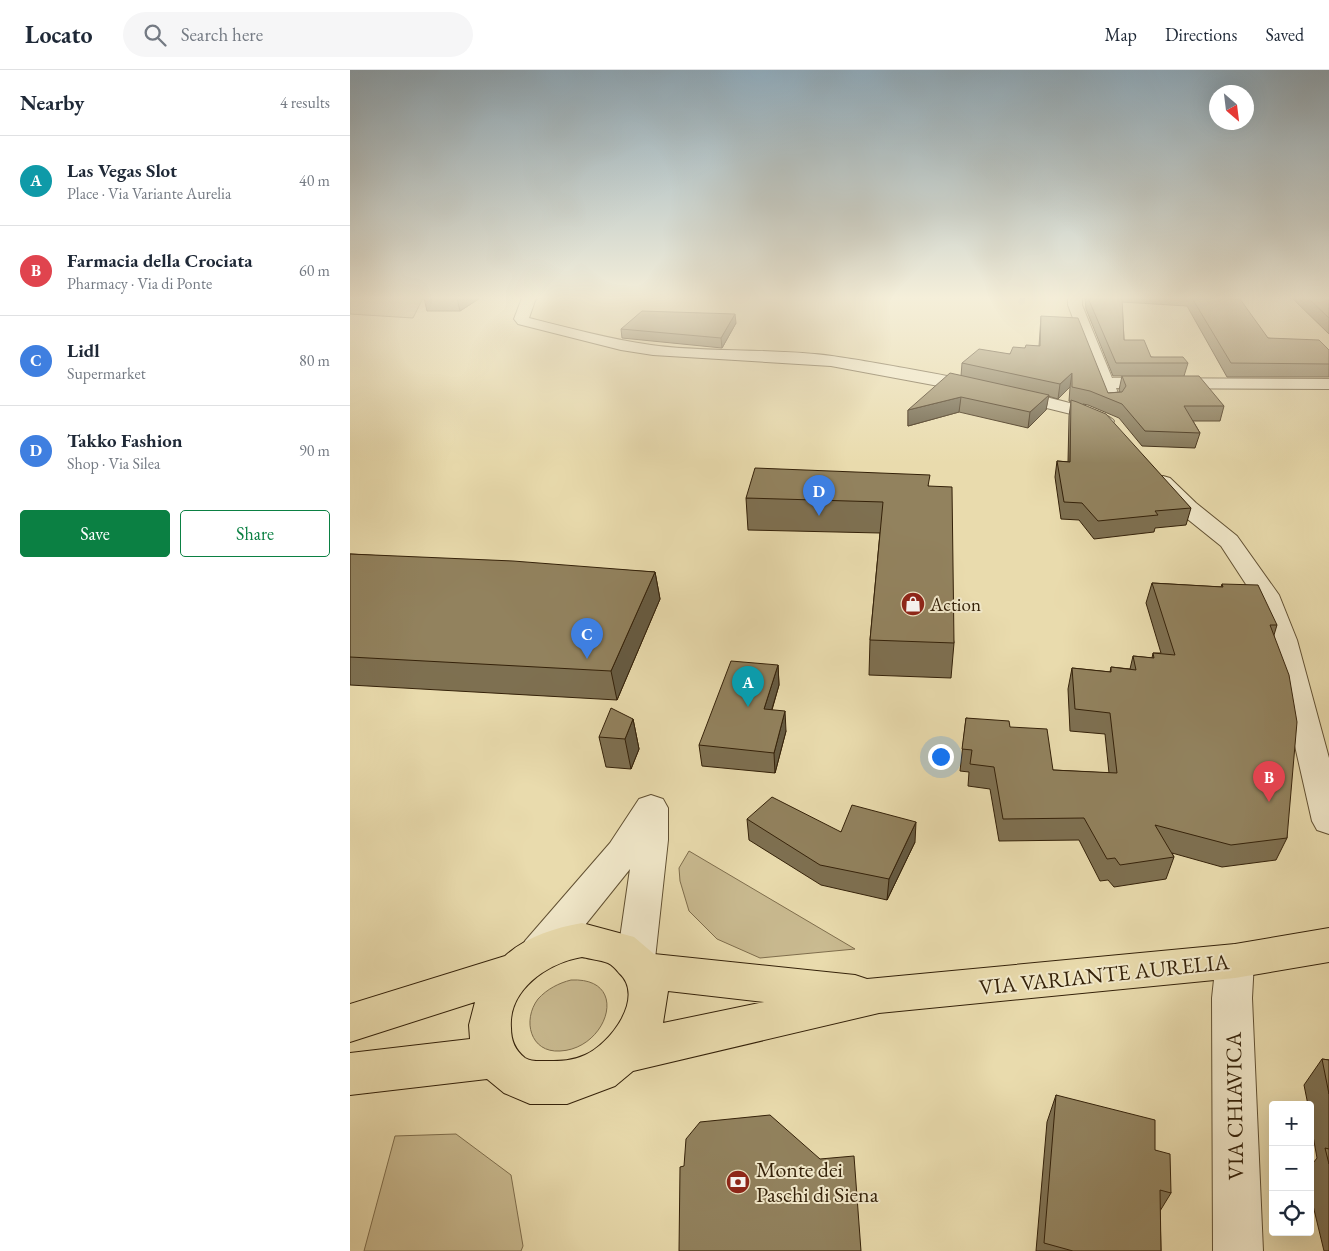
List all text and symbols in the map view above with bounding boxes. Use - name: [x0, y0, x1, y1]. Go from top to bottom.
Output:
- search box: [123, 12, 473, 57]
- text: Locato: [25, 19, 93, 50]
- icon: search: [141, 21, 169, 49]
- text: Search here: [181, 22, 263, 47]
- text: Map: [1105, 23, 1137, 46]
- text: Directions: [1165, 23, 1237, 46]
- text: Saved: [1265, 23, 1304, 46]
- north arrow: [1209, 85, 1254, 130]
- text: Nearby: [20, 89, 84, 116]
- text: 4 results: [280, 92, 330, 113]
- text: Las Vegas Slot: [67, 158, 177, 183]
- text: A: [30, 170, 42, 191]
- text: 40 m: [299, 170, 330, 191]
- text: Place · Via Variante Aurelia: [67, 183, 231, 204]
- text: Farmacia della Crociata: [67, 248, 253, 273]
- text: B: [31, 260, 41, 281]
- text: 60 m: [299, 260, 330, 281]
- text: Pharmacy · Via di Ponte: [67, 273, 212, 294]
- text: Lidl: [67, 338, 100, 363]
- text: C: [30, 350, 42, 371]
- text: 80 m: [299, 350, 330, 371]
- text: Supermarket: [67, 363, 146, 384]
- text: Takko Fashion: [67, 428, 183, 453]
- text: D: [30, 440, 42, 461]
- text: 90 m: [299, 440, 330, 461]
- text: Shop · Via Silea: [67, 453, 160, 474]
- pin: D: [803, 475, 835, 516]
- button: Save: [20, 510, 170, 557]
- button: Share: [180, 510, 330, 557]
- shop icon: Action: [900, 591, 926, 617]
- place label: Action: [929, 592, 981, 617]
- pin: C: [571, 618, 603, 659]
- pin: A: [732, 666, 764, 707]
- your location: [928, 744, 954, 770]
- pin: B: [1253, 761, 1285, 802]
- street label: VIA VARIANTE AURELIA: [977, 947, 1231, 1002]
- street label: VIA CHIAVICA: [1219, 1031, 1250, 1180]
- map controls: [1269, 1101, 1314, 1236]
- button: +: [1269, 1101, 1314, 1146]
- button: −: [1269, 1146, 1314, 1191]
- place label: Monte dei Paschi di Siena: [756, 1155, 879, 1209]
- bank icon: Monte dei Paschi di Siena: [725, 1169, 751, 1195]
- button: locate: [1269, 1191, 1314, 1236]

